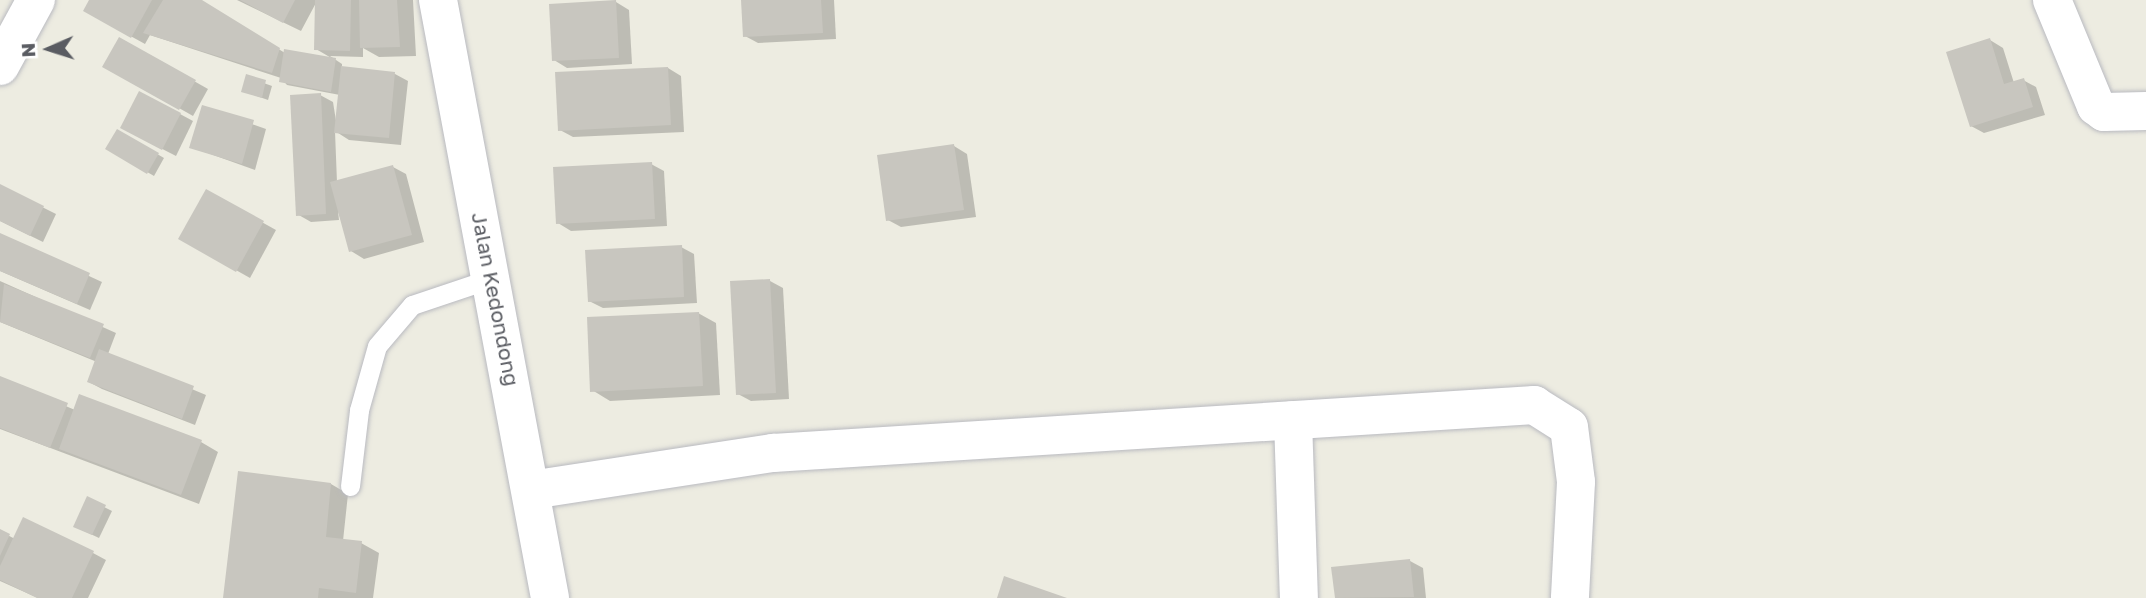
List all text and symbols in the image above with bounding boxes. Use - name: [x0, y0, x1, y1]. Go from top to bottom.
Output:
- north arrow: [14, 14, 84, 84]
- text: N: [16, 42, 39, 58]
- street label: Jalan Kedondong: [467, 210, 525, 388]

